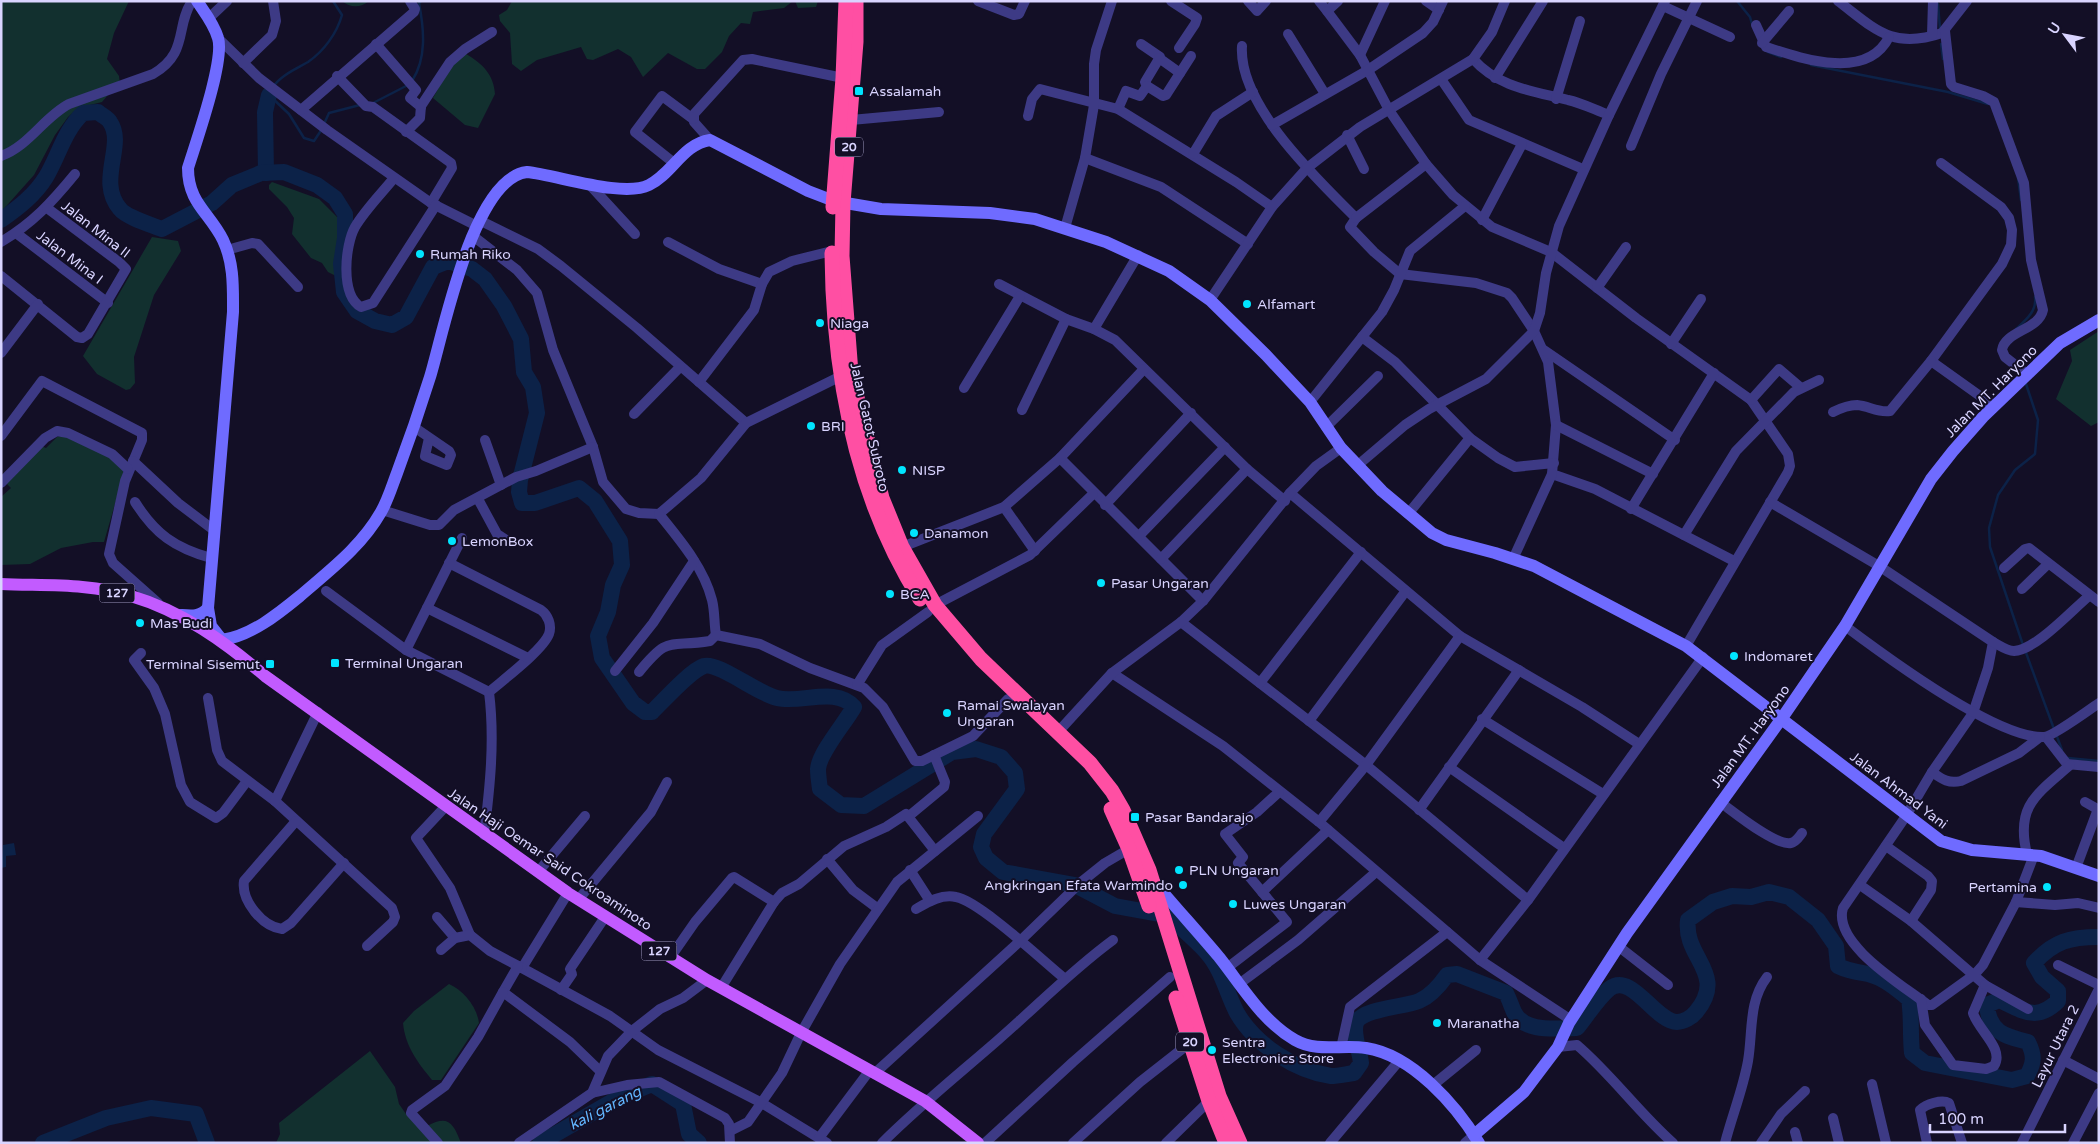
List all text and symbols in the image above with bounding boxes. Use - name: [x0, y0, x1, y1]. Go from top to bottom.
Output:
- north arrow: [2040, 10, 2090, 60]
- text: U: [2044, 19, 2064, 37]
- place label: Assalamah: [869, 83, 941, 100]
- marker: Assalamah: [853, 85, 865, 97]
- road number: 20: [835, 138, 863, 156]
- street label: Jalan Mina II: [58, 197, 134, 261]
- street label: Jalan Mina I: [33, 227, 107, 287]
- place label: Rumah Riko: [430, 246, 511, 263]
- marker: Rumah Riko: [414, 248, 426, 260]
- place label: Alfamart: [1257, 296, 1316, 313]
- marker: Alfamart: [1241, 298, 1253, 310]
- place label: Niaga: [830, 315, 869, 332]
- marker: Niaga: [814, 317, 826, 329]
- street label: Jalan MT. Haryono: [1942, 342, 2041, 441]
- street label: Jalan Gatot Subroto: [846, 361, 893, 493]
- place label: BRI: [821, 418, 845, 435]
- marker: BRI: [805, 420, 817, 432]
- place label: NISP: [912, 462, 945, 479]
- marker: NISP: [896, 464, 908, 476]
- place label: Danamon: [924, 525, 989, 542]
- marker: Danamon: [908, 527, 920, 539]
- place label: LemonBox: [462, 533, 533, 550]
- marker: LemonBox: [446, 535, 458, 547]
- place label: Pasar Ungaran: [1111, 575, 1209, 592]
- marker: Pasar Ungaran: [1095, 577, 1107, 589]
- road number: 127: [100, 584, 134, 602]
- place label: BCA: [900, 586, 930, 603]
- marker: BCA: [884, 588, 896, 600]
- place label: Mas Budi: [150, 615, 212, 632]
- marker: Mas Budi: [134, 617, 146, 629]
- place label: Indomaret: [1744, 648, 1814, 665]
- marker: Indomaret: [1728, 650, 1740, 662]
- place label: Terminal Ungaran: [345, 655, 463, 672]
- place label: Terminal Sisemut: [146, 656, 261, 673]
- marker: Terminal Ungaran: [329, 657, 341, 669]
- marker: Terminal Sisemut: [264, 658, 276, 670]
- street label: Jalan MT. Haryono: [1707, 681, 1794, 791]
- place label: Ramai Swalayan Ungaran: [957, 697, 1065, 730]
- marker: Ramai Swalayan Ungaran: [941, 707, 953, 719]
- street label: Jalan Ahmad Yani: [1847, 748, 1951, 833]
- street label: Jalan Haji Oemar Said Cokroaminoto: [444, 785, 655, 934]
- place label: Pasar Bandarajo: [1145, 809, 1254, 826]
- marker: Pasar Bandarajo: [1129, 811, 1141, 823]
- place label: PLN Ungaran: [1189, 862, 1279, 879]
- marker: PLN Ungaran: [1173, 864, 1185, 876]
- place label: Angkringan Efata Warmindo: [984, 877, 1173, 894]
- marker: Angkringan Efata Warmindo: [1177, 879, 1189, 891]
- place label: Pertamina: [1969, 879, 2037, 896]
- marker: Pertamina: [2041, 881, 2053, 893]
- place label: Luwes Ungaran: [1243, 896, 1346, 913]
- marker: Luwes Ungaran: [1227, 898, 1239, 910]
- road number: 127: [642, 941, 676, 960]
- street label: Layur Utara 2: [2028, 1002, 2083, 1090]
- place label: Maranatha: [1447, 1015, 1520, 1032]
- marker: Maranatha: [1431, 1017, 1443, 1029]
- road number: 20: [1176, 1032, 1204, 1052]
- place label: Sentra Electronics Store: [1222, 1034, 1334, 1067]
- marker: Sentra Electronics Store: [1206, 1044, 1218, 1056]
- water label: kali garang: [566, 1081, 645, 1134]
- scale bar: [1930, 1102, 2065, 1134]
- text: 100 m: [1938, 1110, 1984, 1128]

